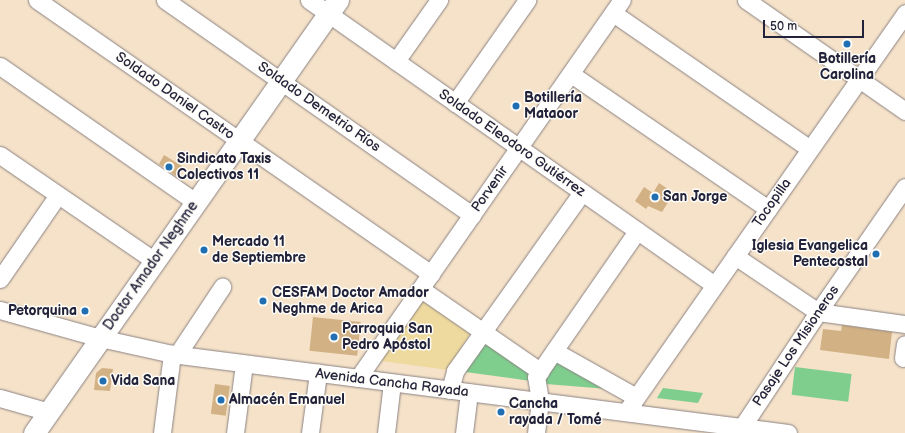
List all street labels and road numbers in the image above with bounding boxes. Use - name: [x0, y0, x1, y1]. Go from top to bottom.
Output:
- street label: Soldado Daniel Castro: [112, 49, 238, 143]
- street label: Soldado Demetrio Ríos: [254, 58, 384, 156]
- street label: Soldado Eleodoro Gutiérrez: [435, 86, 589, 200]
- street label: Porvenir: [468, 163, 512, 215]
- street label: Tocopilla: [749, 175, 795, 231]
- street label: Doctor Amador Neghme: [100, 198, 202, 334]
- street label: Pasaje Los Misioneros: [749, 282, 843, 410]
- street label: Avenida Cancha Rayada: [314, 365, 470, 401]

